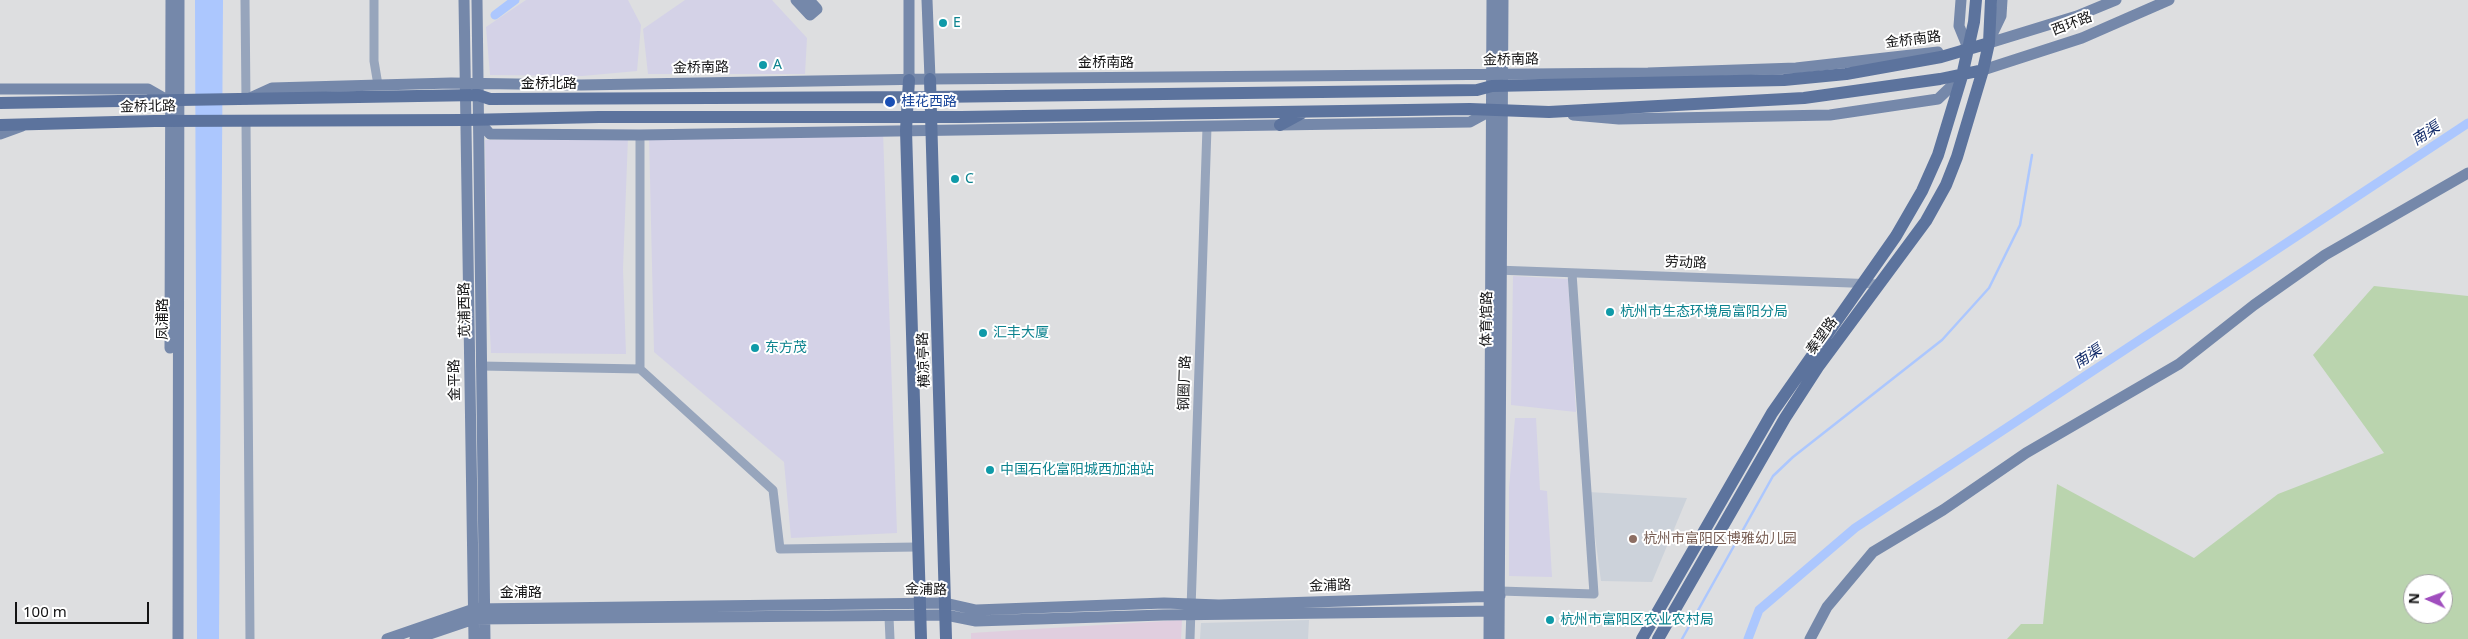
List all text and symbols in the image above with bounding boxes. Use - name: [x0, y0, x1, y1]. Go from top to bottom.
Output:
- street label: 西环路: [2049, 9, 2095, 39]
- place label: E: [953, 15, 961, 31]
- marker: E: [937, 17, 949, 29]
- street label: 金桥南路: [1884, 28, 1942, 52]
- street label: 金桥南路: [1483, 51, 1539, 69]
- street label: 金桥南路: [1078, 55, 1134, 71]
- place label: A: [773, 57, 782, 73]
- street label: 金桥南路: [673, 59, 729, 77]
- marker: A: [757, 59, 769, 71]
- street label: 金桥北路: [521, 76, 577, 92]
- place label: 桂花西路: [901, 94, 957, 110]
- marker: 桂花西路: [883, 95, 897, 109]
- street label: 金桥北路: [120, 98, 176, 116]
- water label: 南渠: [2409, 118, 2443, 150]
- place label: C: [965, 171, 974, 187]
- marker: C: [949, 173, 961, 185]
- street label: 劳动路: [1665, 254, 1707, 272]
- street label: 苋浦西路: [456, 282, 474, 338]
- street label: 体育馆路: [1478, 291, 1496, 347]
- street label: 凤浦路: [155, 298, 171, 340]
- place label: 杭州市生态环境局富阳分局: [1620, 304, 1788, 320]
- marker: 杭州市生态环境局富阳分局: [1604, 306, 1616, 318]
- street label: 秦望路: [1803, 314, 1841, 358]
- place label: 汇丰大厦: [993, 325, 1049, 341]
- marker: 汇丰大厦: [977, 327, 989, 339]
- street label: 横凉亭路: [915, 332, 933, 388]
- place label: 东方茂: [765, 340, 807, 356]
- water label: 南渠: [2071, 341, 2105, 373]
- marker: 东方茂: [749, 342, 761, 354]
- street label: 钢圈厂路: [1176, 355, 1194, 411]
- street label: 金平路: [446, 359, 464, 401]
- place label: 中国石化富阳城西加油站: [1000, 462, 1154, 478]
- marker: 中国石化富阳城西加油站: [984, 464, 996, 476]
- place label: 杭州市富阳区博雅幼儿园: [1643, 531, 1797, 547]
- marker: 杭州市富阳区博雅幼儿园: [1627, 533, 1639, 545]
- north arrow: [2403, 574, 2453, 624]
- street label: 金浦路: [1309, 577, 1351, 595]
- street label: 金浦路: [905, 581, 947, 599]
- street label: 金浦路: [500, 585, 542, 601]
- scale bar: [18, 592, 151, 624]
- text: N: [2404, 592, 2423, 605]
- text: 100 m: [23, 601, 67, 621]
- place label: 杭州市富阳区农业农村局: [1560, 612, 1714, 628]
- marker: 杭州市富阳区农业农村局: [1544, 614, 1556, 626]

